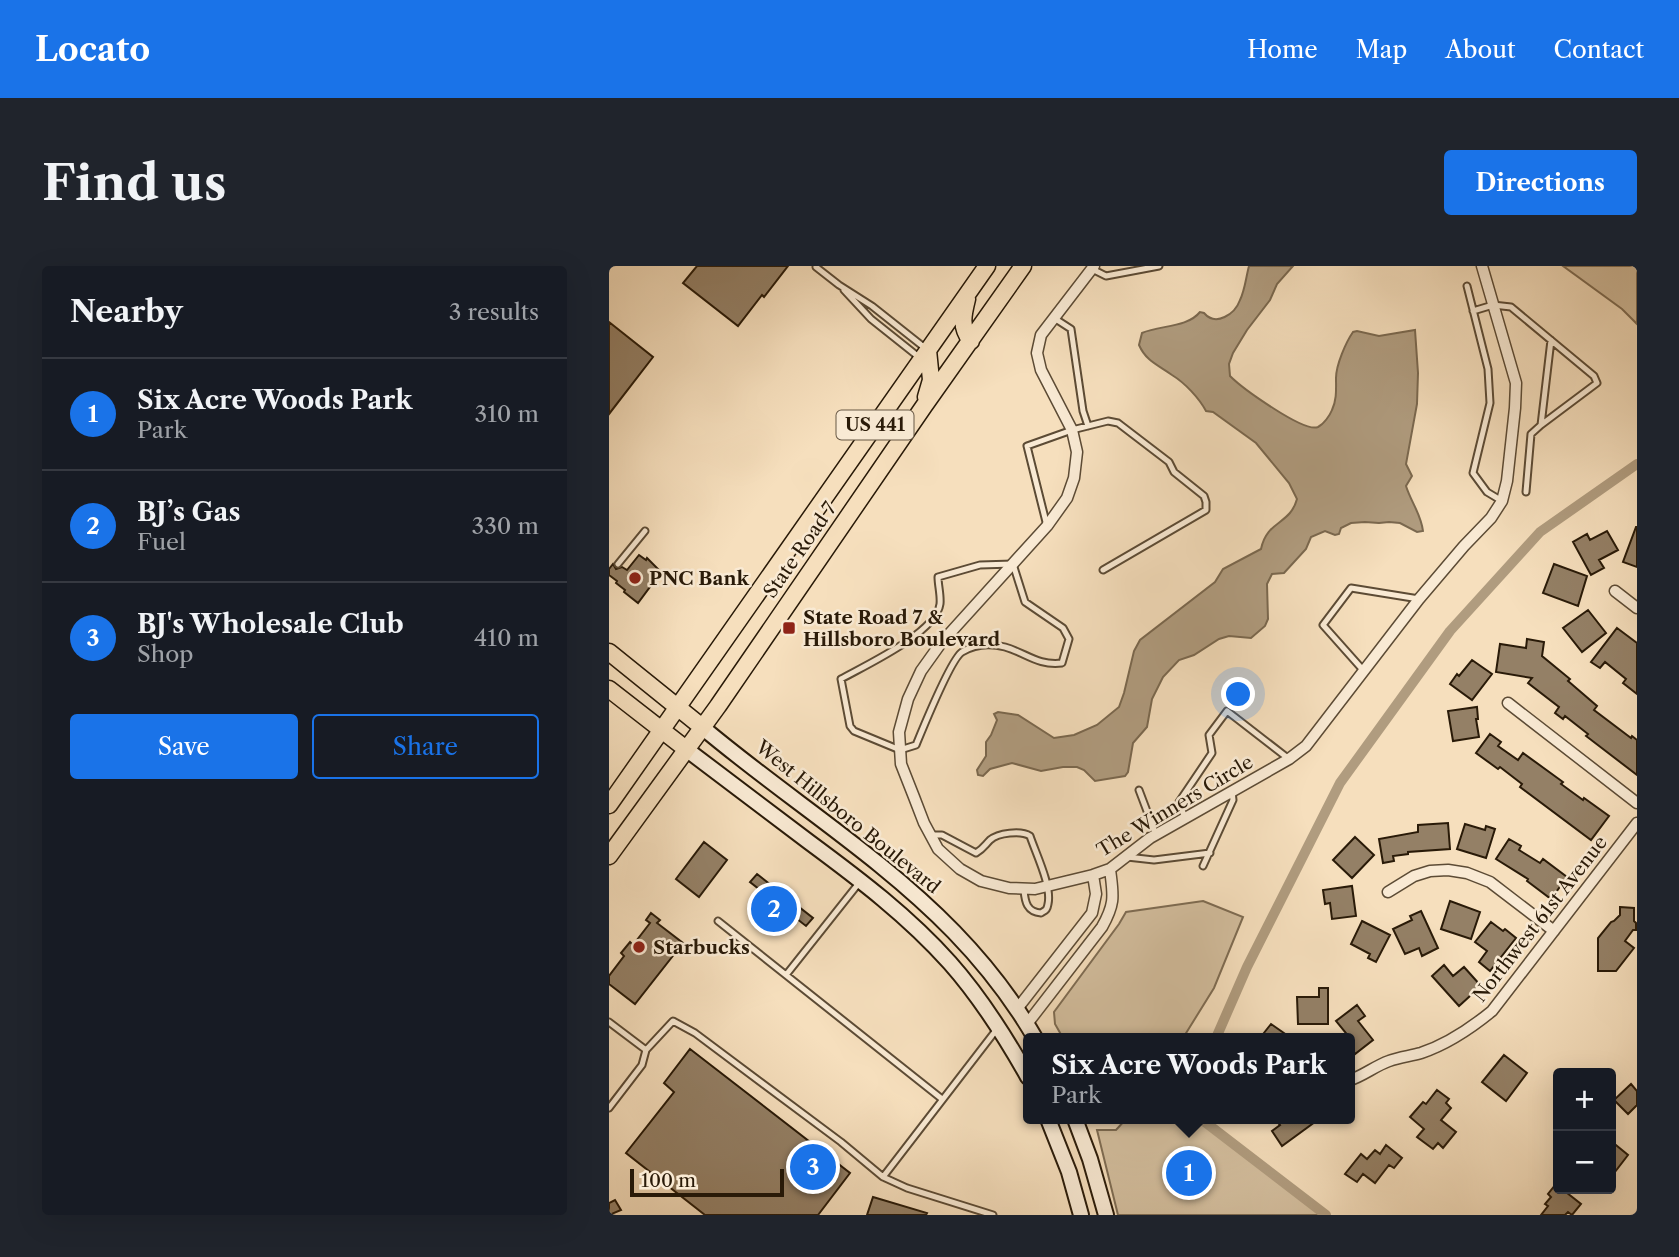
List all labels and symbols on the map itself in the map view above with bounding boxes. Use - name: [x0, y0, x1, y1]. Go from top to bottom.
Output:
- road number: US 441: [837, 410, 913, 440]
- street label: State Road 7: [758, 497, 842, 602]
- place label: PNC Bank: [649, 567, 749, 590]
- marker: PNC Bank: [627, 570, 643, 586]
- place label: State Road 7 & Hillsboro Boulevard: [803, 606, 1001, 651]
- marker: State Road 7 & Hillsboro Boulevard: [781, 620, 797, 636]
- your location: [1221, 677, 1255, 711]
- street label: West Hillsboro Boulevard: [750, 735, 945, 899]
- street label: The Winners Circle: [1093, 750, 1257, 862]
- street label: Northwest 61st Avenue: [1468, 831, 1612, 1007]
- pin: 2: [751, 883, 797, 935]
- place label: Starbucks: [653, 936, 750, 959]
- marker: Starbucks: [631, 939, 647, 955]
- pin: 3: [790, 1141, 836, 1193]
- pin: 1: [1166, 1147, 1212, 1199]
- scale bar: [630, 1166, 784, 1198]

